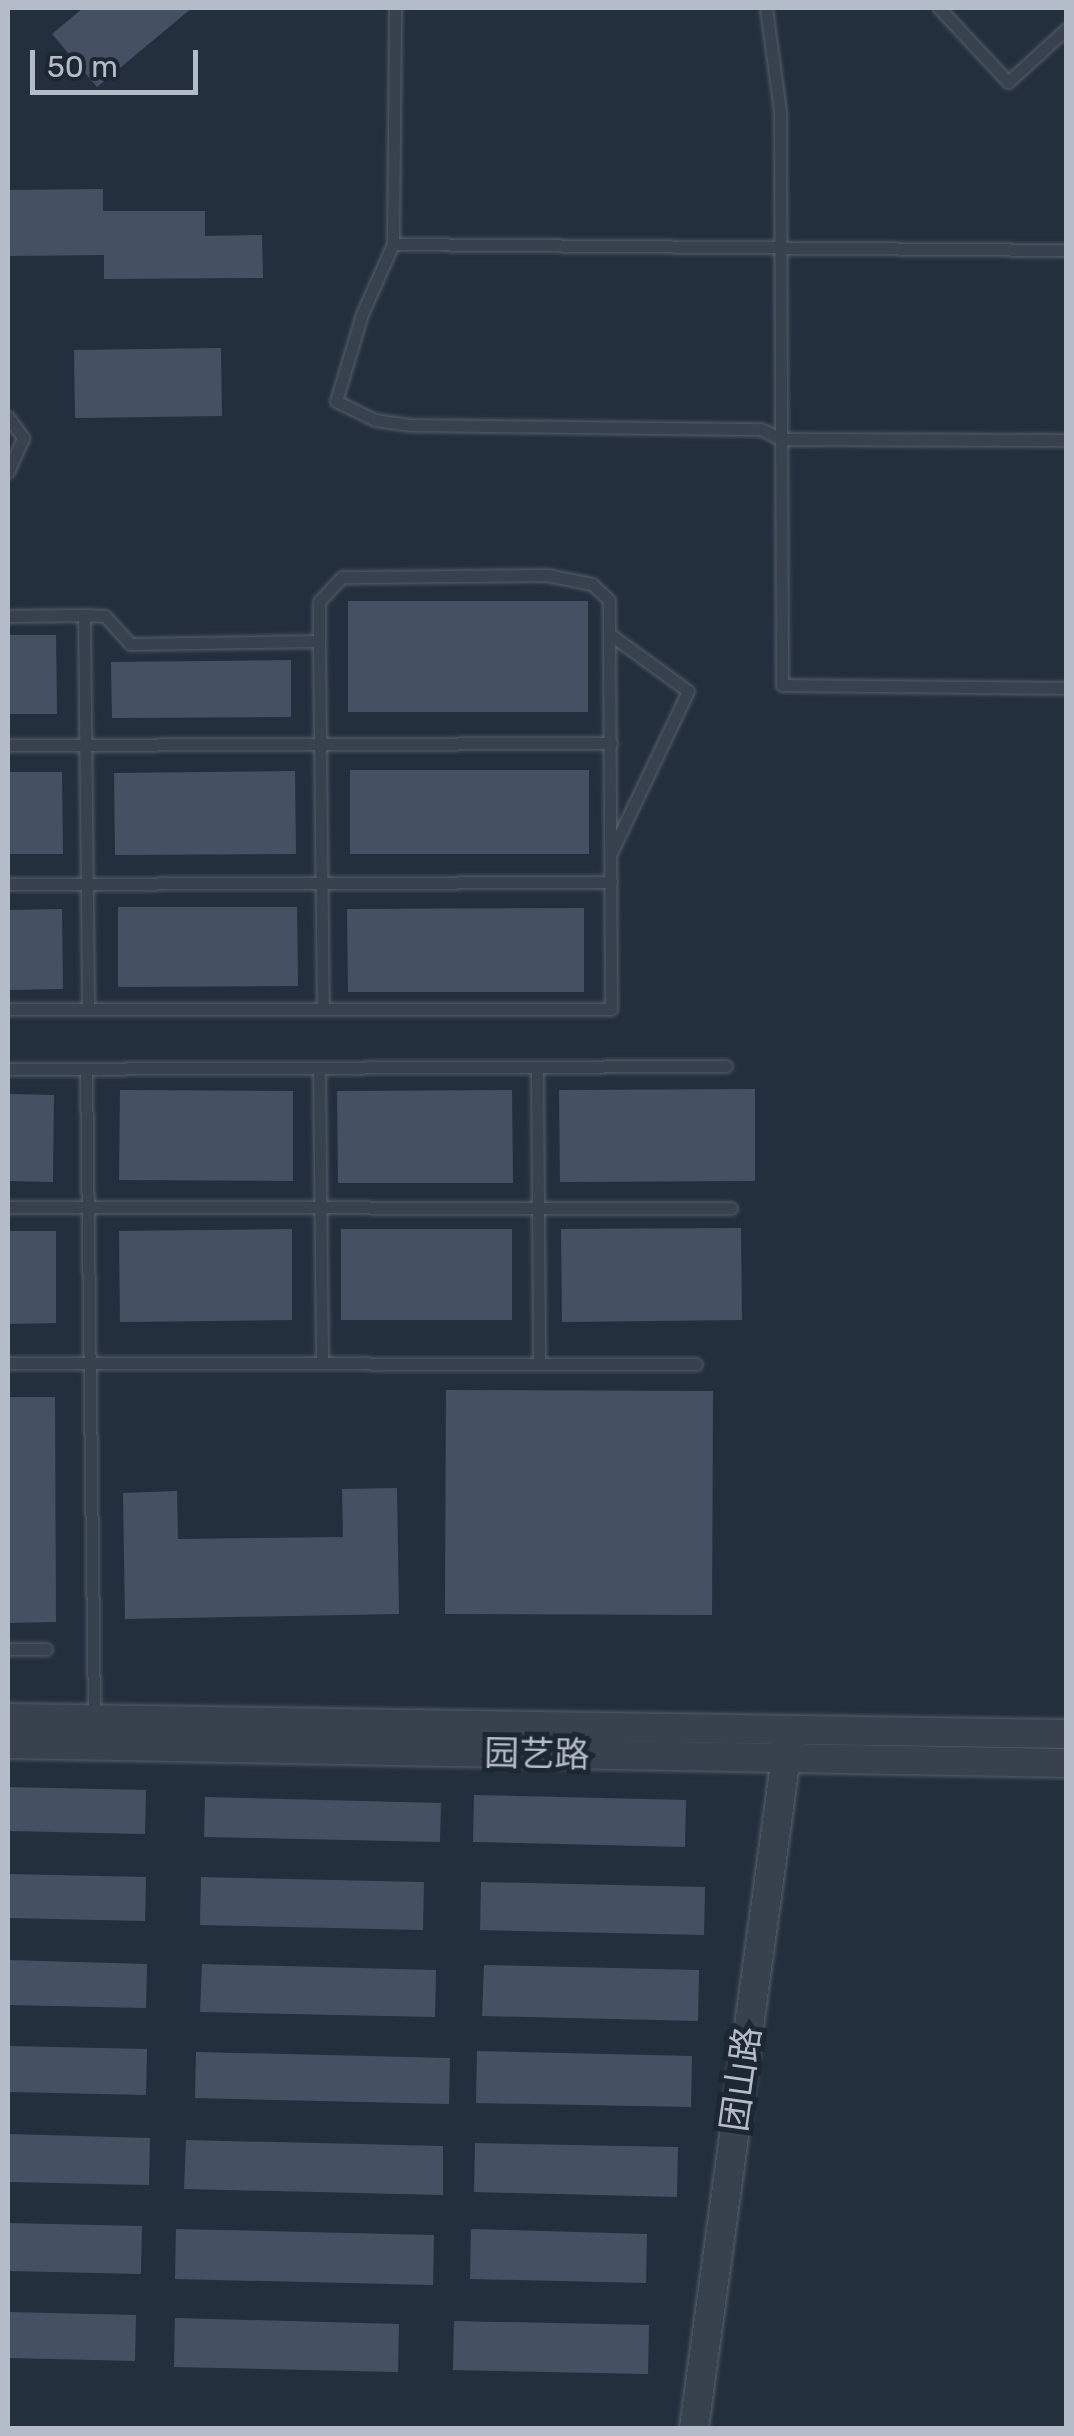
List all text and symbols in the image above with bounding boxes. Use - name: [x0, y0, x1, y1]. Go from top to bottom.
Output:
- scale bar: [35, 30, 202, 92]
- text: 50 m: [47, 49, 118, 85]
- street label: 园艺路: [484, 1732, 590, 1776]
- street label: 团山路: [713, 2024, 769, 2134]

